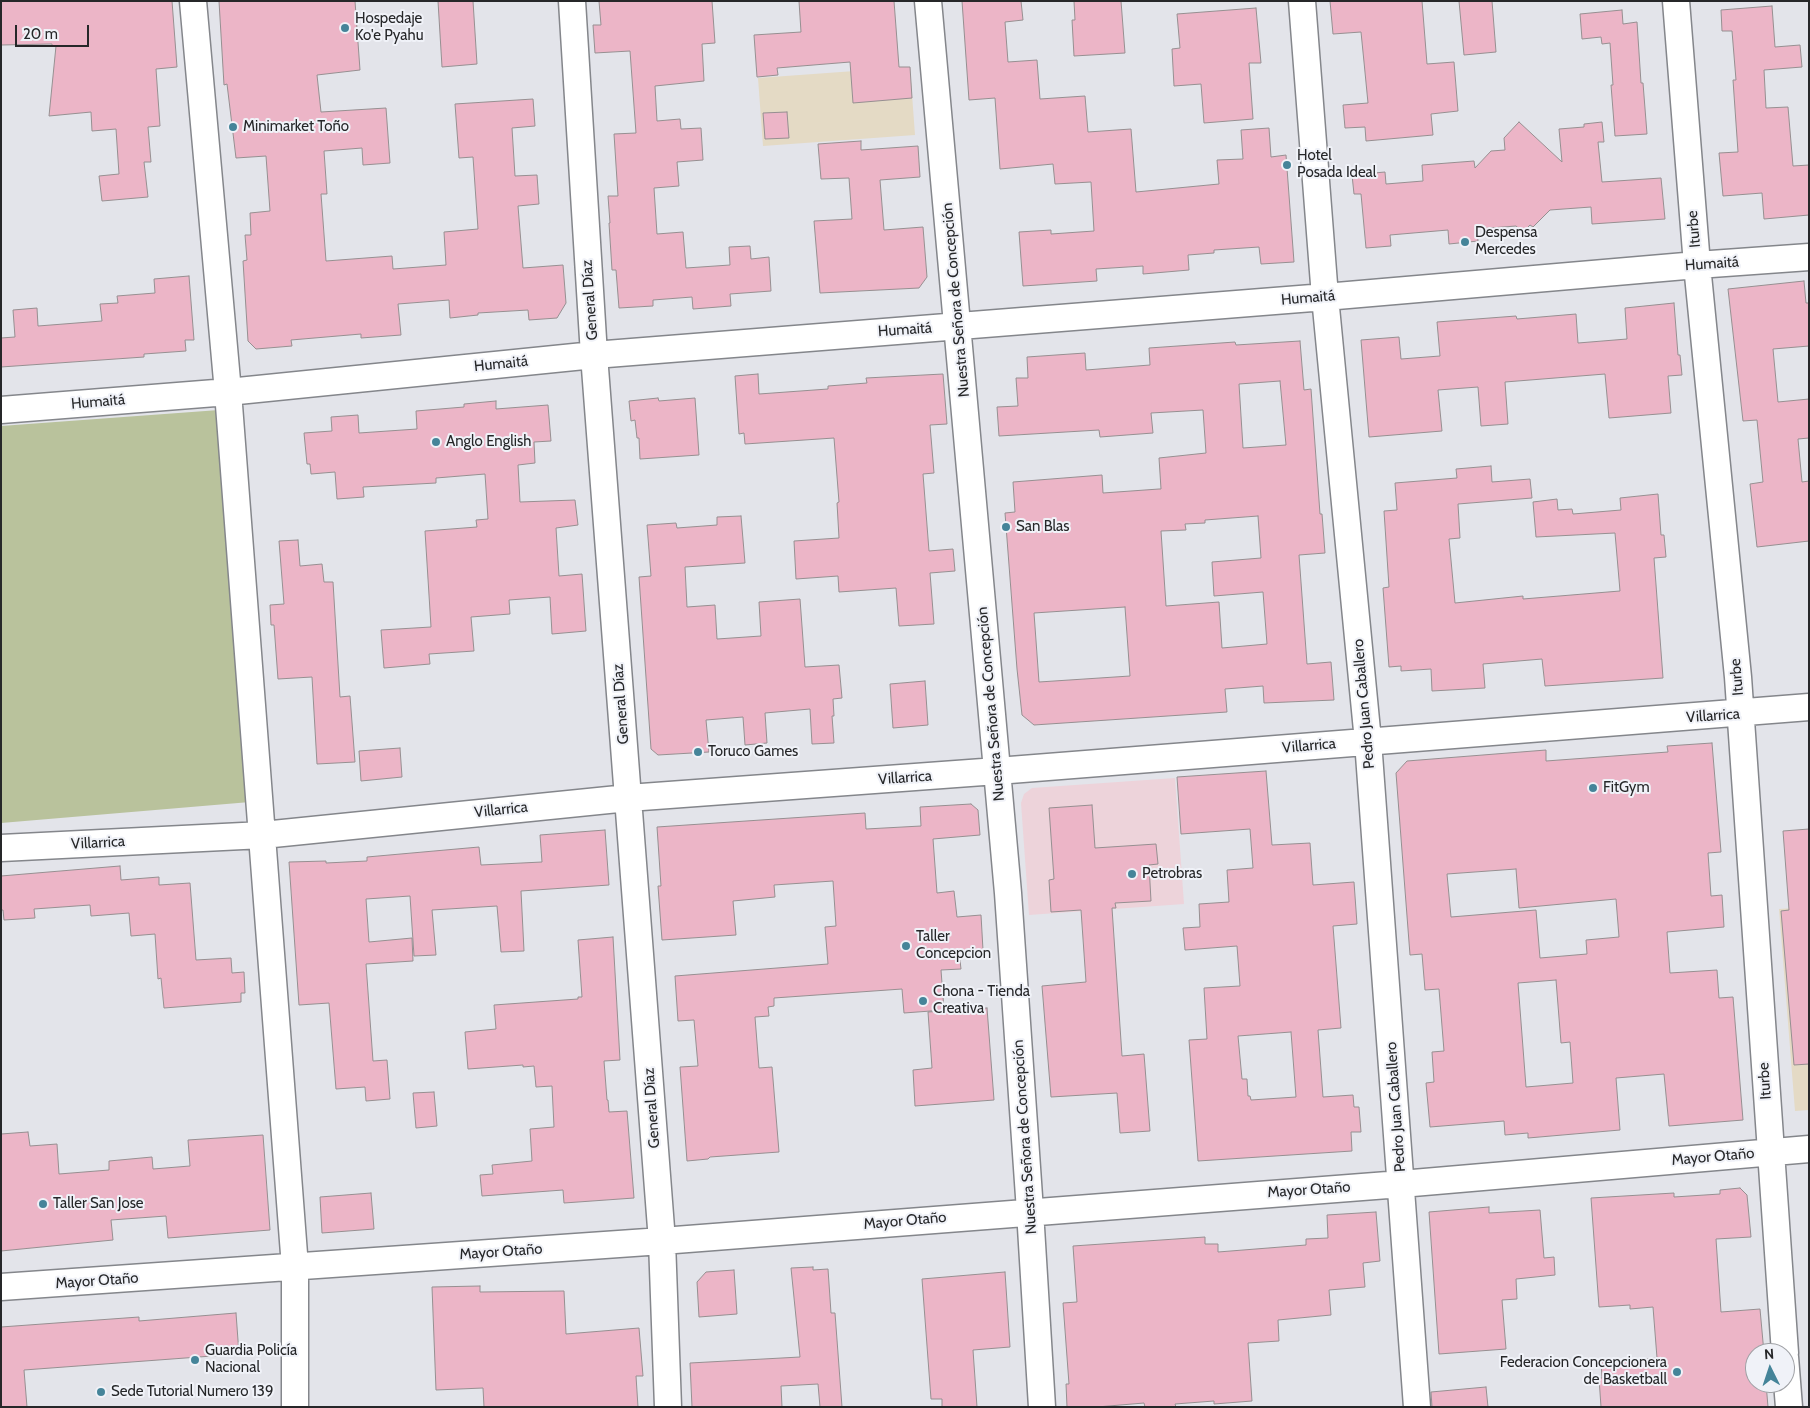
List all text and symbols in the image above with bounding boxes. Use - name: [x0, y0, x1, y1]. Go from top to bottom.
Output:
- place label: Hospedaje Ko'e Pyahu: [355, 10, 424, 45]
- scale bar: [18, 15, 91, 47]
- marker: Hospedaje Ko'e Pyahu: [339, 22, 351, 34]
- text: 20 m: [23, 25, 58, 43]
- place label: Minimarket Toño: [243, 118, 349, 136]
- marker: Minimarket Toño: [227, 121, 239, 133]
- place label: Hotel Posada Ideal: [1297, 147, 1376, 182]
- marker: Hotel Posada Ideal: [1281, 159, 1293, 171]
- street label: Nuestra Señora de Concepción: [939, 202, 973, 398]
- street label: Iturbe: [1683, 210, 1705, 248]
- place label: Despensa Mercedes: [1475, 224, 1538, 259]
- marker: Despensa Mercedes: [1459, 236, 1471, 248]
- street label: Humaitá: [1684, 253, 1740, 275]
- street label: General Díaz: [578, 259, 602, 341]
- street label: Humaitá: [1280, 287, 1336, 309]
- street label: Humaitá: [877, 319, 933, 341]
- street label: Humaitá: [473, 352, 529, 376]
- street label: Humaitá: [70, 391, 126, 413]
- place label: Anglo English: [446, 433, 531, 451]
- marker: Anglo English: [430, 436, 442, 448]
- place label: San Blas: [1016, 518, 1070, 536]
- marker: San Blas: [1000, 521, 1012, 533]
- street label: Nuestra Señora de Concepción: [974, 606, 1008, 802]
- street label: Pedro Juan Caballero: [1349, 638, 1379, 770]
- street label: Iturbe: [1726, 658, 1748, 696]
- street label: General Díaz: [609, 663, 633, 745]
- street label: Villarrica: [1685, 705, 1741, 727]
- street label: Villarrica: [1281, 735, 1337, 757]
- place label: Toruco Games: [708, 743, 798, 761]
- marker: Toruco Games: [692, 746, 704, 758]
- street label: Villarrica: [877, 767, 933, 789]
- place label: FitGym: [1603, 779, 1650, 797]
- marker: FitGym: [1587, 782, 1599, 794]
- street label: Villarrica: [473, 798, 529, 822]
- street label: Villarrica: [71, 833, 125, 853]
- place label: Petrobras: [1142, 865, 1202, 883]
- marker: Petrobras: [1126, 868, 1138, 880]
- place label: Taller Concepcion: [916, 928, 991, 963]
- marker: Taller Concepcion: [900, 940, 912, 952]
- place label: Chona - Tienda Creativa: [933, 983, 1030, 1018]
- marker: Chona - Tienda Creativa: [917, 995, 929, 1007]
- street label: Nuestra Señora de Concepción: [1009, 1039, 1041, 1235]
- street label: Pedro Juan Caballero: [1382, 1041, 1410, 1173]
- street label: Iturbe: [1755, 1062, 1775, 1100]
- street label: General Díaz: [640, 1067, 664, 1149]
- street label: Mayor Otaño: [1671, 1144, 1755, 1170]
- street label: Mayor Otaño: [1267, 1178, 1351, 1202]
- place label: Taller San Jose: [53, 1195, 144, 1213]
- marker: Taller San Jose: [37, 1198, 49, 1210]
- street label: Mayor Otaño: [863, 1208, 947, 1234]
- street label: Mayor Otaño: [459, 1240, 543, 1264]
- street label: Mayor Otaño: [55, 1269, 139, 1293]
- place label: Guardia Policía Nacional: [205, 1342, 297, 1377]
- north arrow: [1745, 1343, 1795, 1393]
- text: N: [1763, 1345, 1775, 1363]
- marker: Guardia Policía Nacional: [189, 1354, 201, 1366]
- place label: Federacion Concepcionera de Basketball: [1500, 1354, 1667, 1389]
- marker: Federacion Concepcionera de Basketball: [1671, 1366, 1683, 1378]
- place label: Sede Tutorial Numero 139: [111, 1383, 273, 1401]
- marker: Sede Tutorial Numero 139: [95, 1386, 107, 1398]

